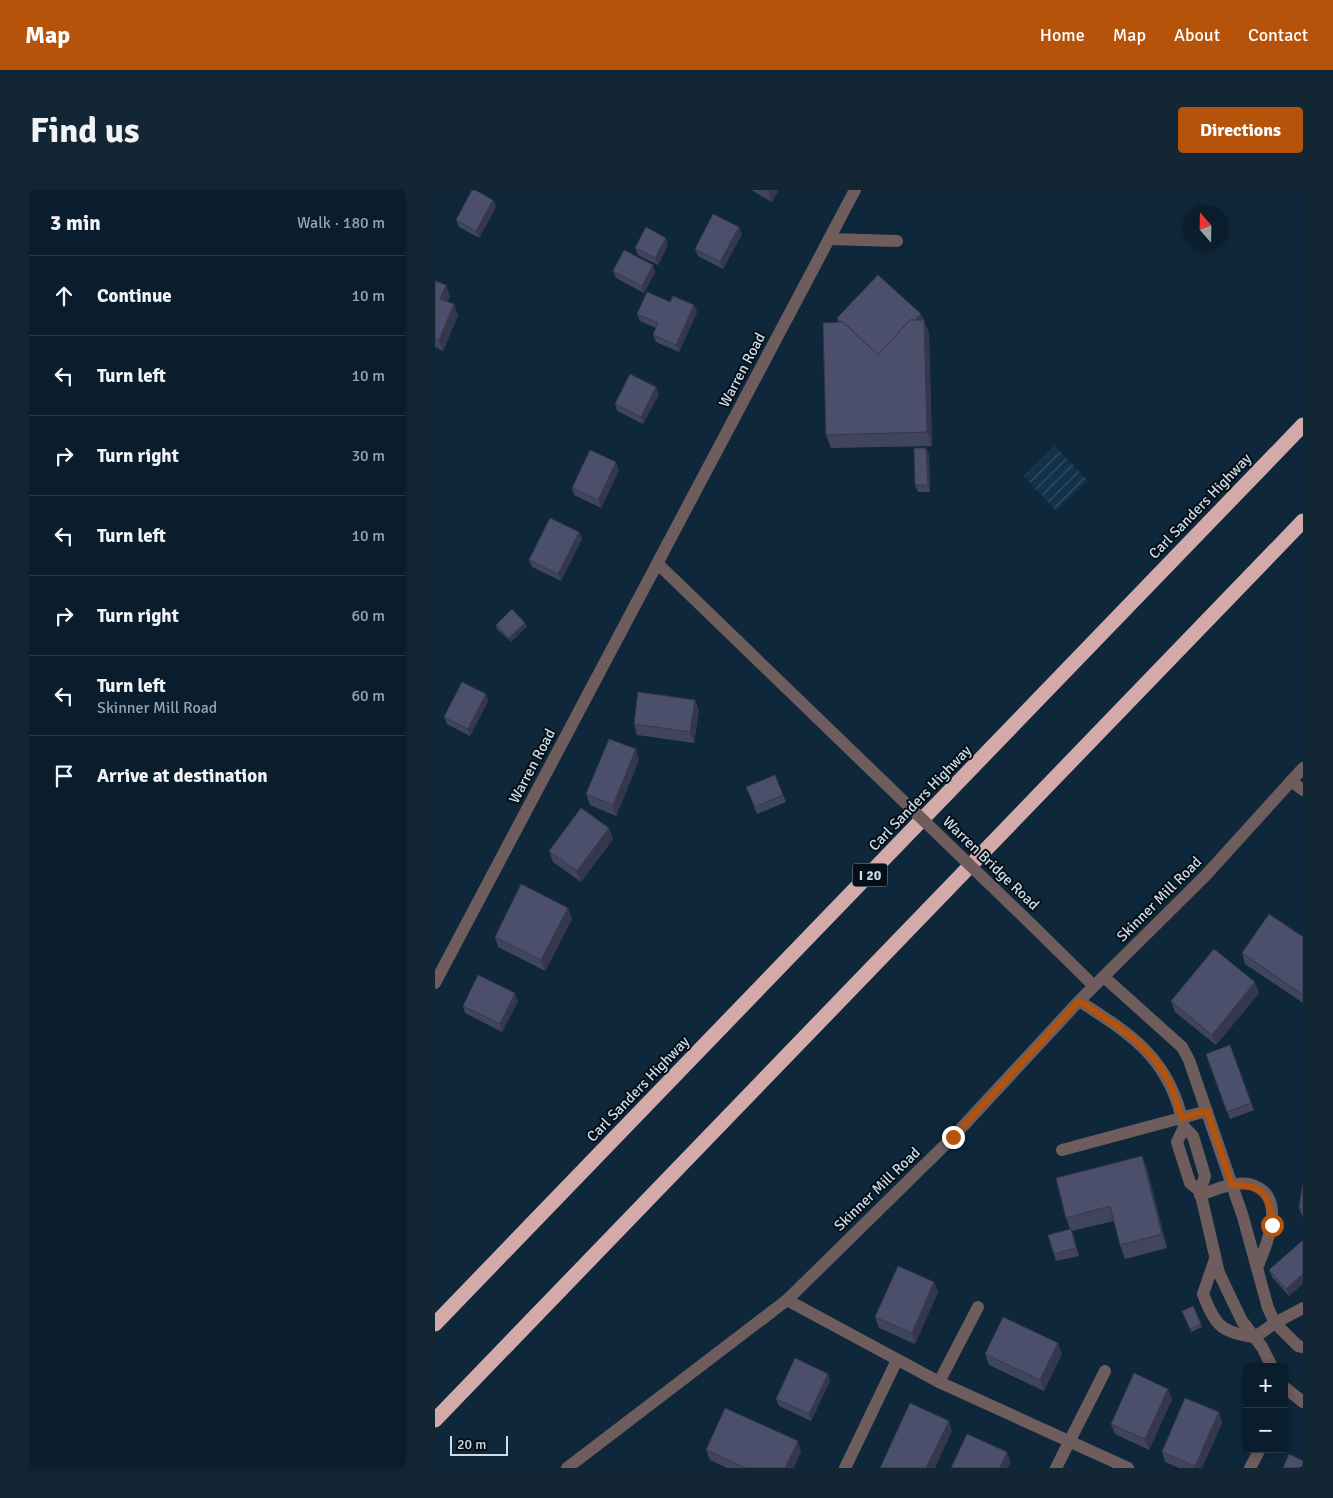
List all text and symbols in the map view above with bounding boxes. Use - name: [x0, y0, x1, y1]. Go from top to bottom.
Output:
- text: Map: [25, 20, 70, 50]
- text: Home: [1040, 24, 1085, 46]
- text: Map: [1113, 24, 1146, 46]
- text: About: [1174, 24, 1220, 46]
- text: Contact: [1248, 24, 1308, 46]
- button: Directions: [1178, 107, 1303, 153]
- text: Find us: [30, 109, 140, 152]
- north arrow: [1183, 205, 1228, 250]
- text: 3 min: [50, 210, 101, 236]
- text: Walk · 180 m: [297, 213, 385, 233]
- icon: ahead: [50, 282, 78, 310]
- text: Continue: [97, 284, 172, 308]
- text: 10 m: [351, 286, 385, 306]
- street label: Warren Road: [715, 330, 769, 410]
- icon: left: [50, 362, 78, 390]
- text: Turn left: [97, 364, 166, 388]
- text: 10 m: [351, 366, 385, 386]
- icon: right: [50, 442, 78, 470]
- text: Turn right: [97, 444, 179, 468]
- text: 30 m: [351, 446, 385, 466]
- street label: Carl Sanders Highway: [1145, 449, 1255, 563]
- icon: left: [50, 522, 78, 550]
- text: Turn left: [97, 524, 166, 548]
- text: 10 m: [351, 526, 385, 546]
- icon: right: [50, 602, 78, 630]
- text: Turn right: [97, 604, 179, 628]
- text: 60 m: [351, 606, 385, 626]
- text: Turn left: [97, 674, 166, 698]
- icon: left: [50, 682, 78, 710]
- text: 60 m: [351, 686, 385, 706]
- text: Skinner Mill Road: [97, 698, 217, 718]
- street label: Warren Road: [505, 726, 559, 806]
- street label: Carl Sanders Highway: [865, 741, 975, 855]
- icon: arrive: [50, 762, 78, 790]
- text: Arrive at destination: [97, 764, 268, 788]
- street label: Warren Bridge Road: [939, 812, 1043, 914]
- street label: Skinner Mill Road: [1113, 853, 1205, 945]
- road number: I 20: [853, 864, 887, 886]
- street label: Carl Sanders Highway: [583, 1032, 693, 1146]
- route end: [942, 1126, 965, 1149]
- street label: Skinner Mill Road: [830, 1143, 924, 1235]
- route start: [1261, 1214, 1284, 1237]
- map controls: [1243, 1363, 1288, 1453]
- button: +: [1243, 1363, 1288, 1408]
- button: −: [1243, 1408, 1288, 1453]
- scale bar: [450, 1433, 507, 1456]
- text: 20 m: [457, 1436, 486, 1453]

